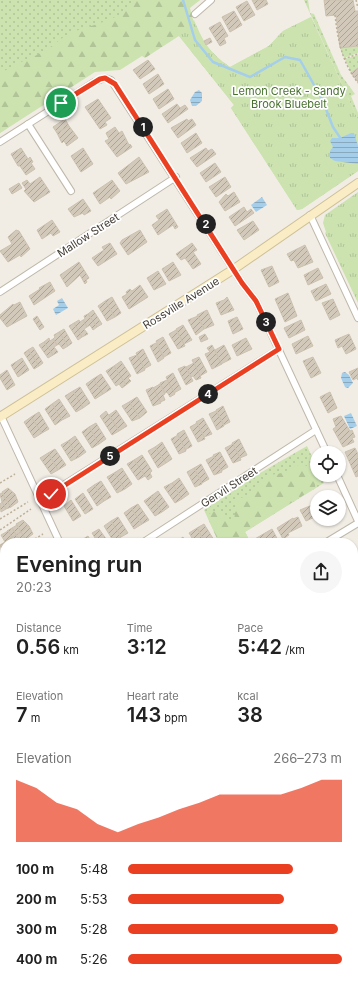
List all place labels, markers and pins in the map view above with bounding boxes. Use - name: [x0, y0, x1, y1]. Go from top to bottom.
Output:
- pin: [44, 86, 78, 120]
- pin: 1: [133, 117, 153, 137]
- pin: 2: [196, 214, 216, 234]
- pin: 3: [256, 312, 276, 332]
- pin: 4: [198, 384, 218, 404]
- pin: 5: [100, 446, 120, 466]
- pin: [34, 477, 68, 511]

